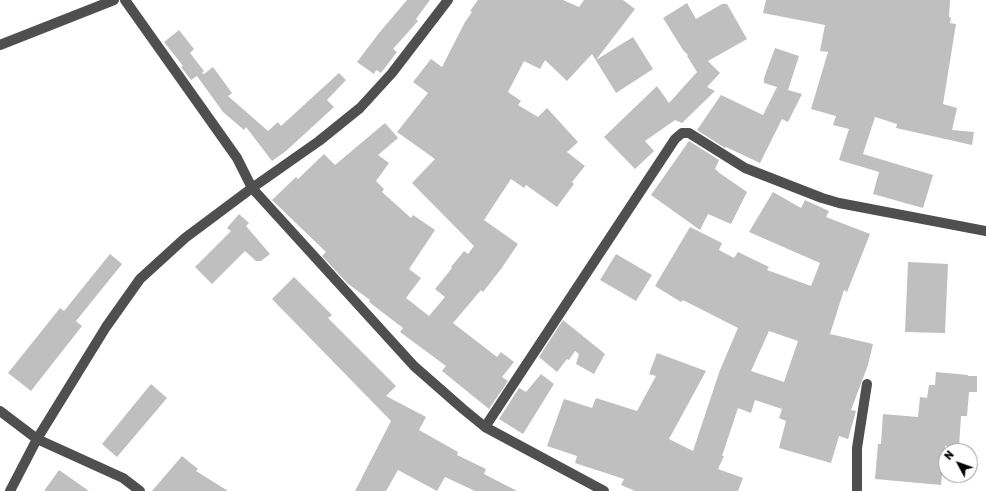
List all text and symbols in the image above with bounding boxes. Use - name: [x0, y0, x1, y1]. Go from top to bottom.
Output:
- north arrow: [938, 443, 978, 483]
- text: N: [942, 448, 957, 463]

